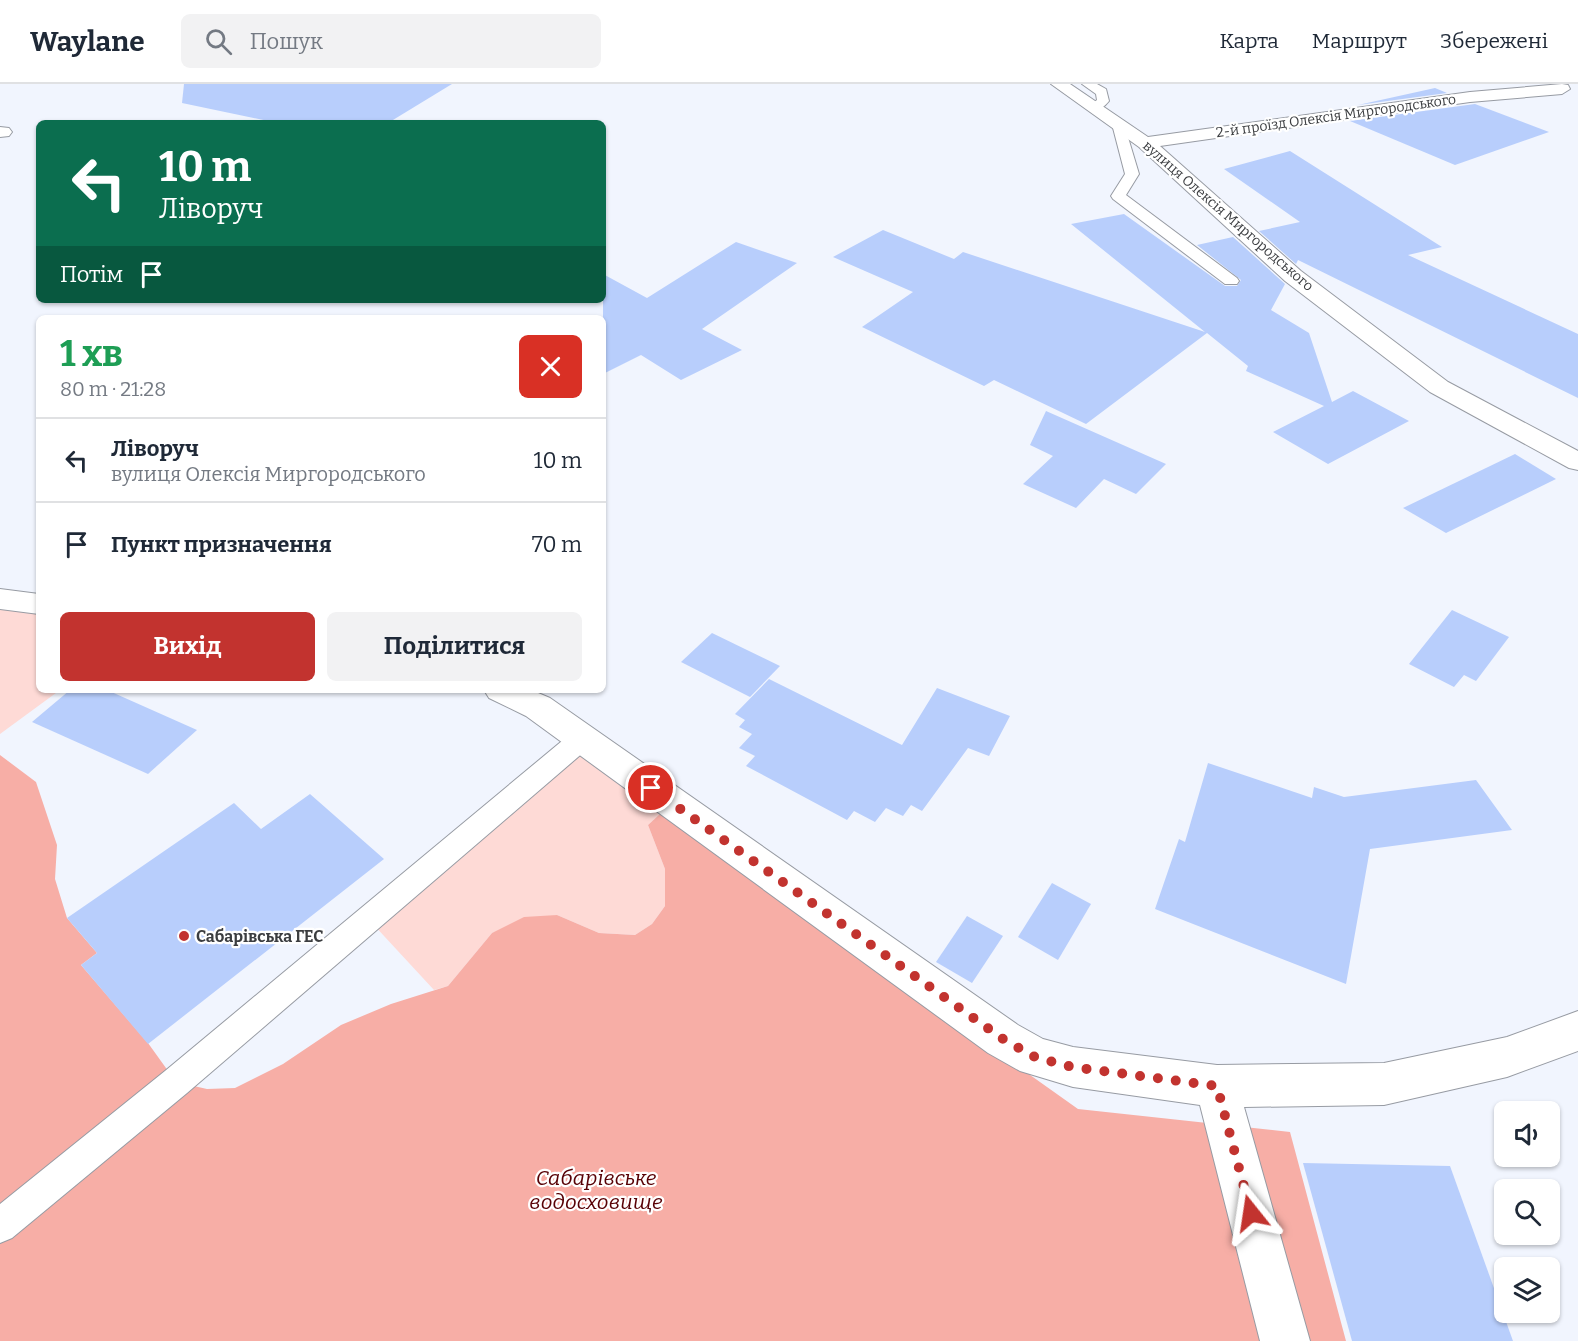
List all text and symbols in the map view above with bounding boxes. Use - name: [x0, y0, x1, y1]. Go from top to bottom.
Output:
- search box: [181, 14, 601, 68]
- text: Waylane: [30, 25, 145, 58]
- icon: search: [202, 25, 235, 58]
- text: Пошук: [250, 28, 323, 55]
- text: Карта: [1220, 28, 1279, 54]
- text: Маршрут: [1312, 28, 1407, 54]
- text: Збережені: [1440, 28, 1548, 54]
- street label: 2-й проїзд Олексія Миргородського: [1215, 91, 1457, 141]
- street label: вулиця Олексія Миргородського: [1139, 137, 1317, 295]
- text: 10 m: [159, 142, 251, 192]
- icon: left: [60, 144, 138, 222]
- text: Ліворуч: [159, 193, 263, 225]
- icon: arrive: [135, 258, 168, 291]
- text: Потім: [60, 261, 123, 288]
- text: 1 хв: [60, 332, 123, 376]
- button: close: [519, 335, 582, 398]
- text: 80 m · 21:28: [60, 377, 166, 401]
- text: Ліворуч: [111, 435, 199, 462]
- icon: left: [60, 444, 93, 477]
- text: 10 m: [534, 447, 582, 474]
- text: вулиця Олексія Миргородського: [111, 462, 426, 486]
- icon: arrive: [60, 528, 93, 561]
- text: Пункт призначення: [111, 531, 332, 558]
- text: 70 m: [532, 531, 582, 558]
- button: Вихід: [60, 612, 315, 681]
- button: Поділитися: [327, 612, 582, 681]
- pin: [625, 762, 676, 813]
- icon: arrive: [634, 771, 667, 804]
- place label: Сабарівська ГЕС: [196, 927, 323, 946]
- marker: Сабарівська ГЕС: [177, 929, 191, 943]
- map controls: [1494, 1101, 1560, 1323]
- button: sound: [1494, 1101, 1560, 1167]
- water label: Сабарівське водосховище: [529, 1165, 663, 1215]
- button: search: [1494, 1179, 1560, 1245]
- position arrow: [1219, 1181, 1283, 1245]
- button: layers: [1494, 1257, 1560, 1323]

